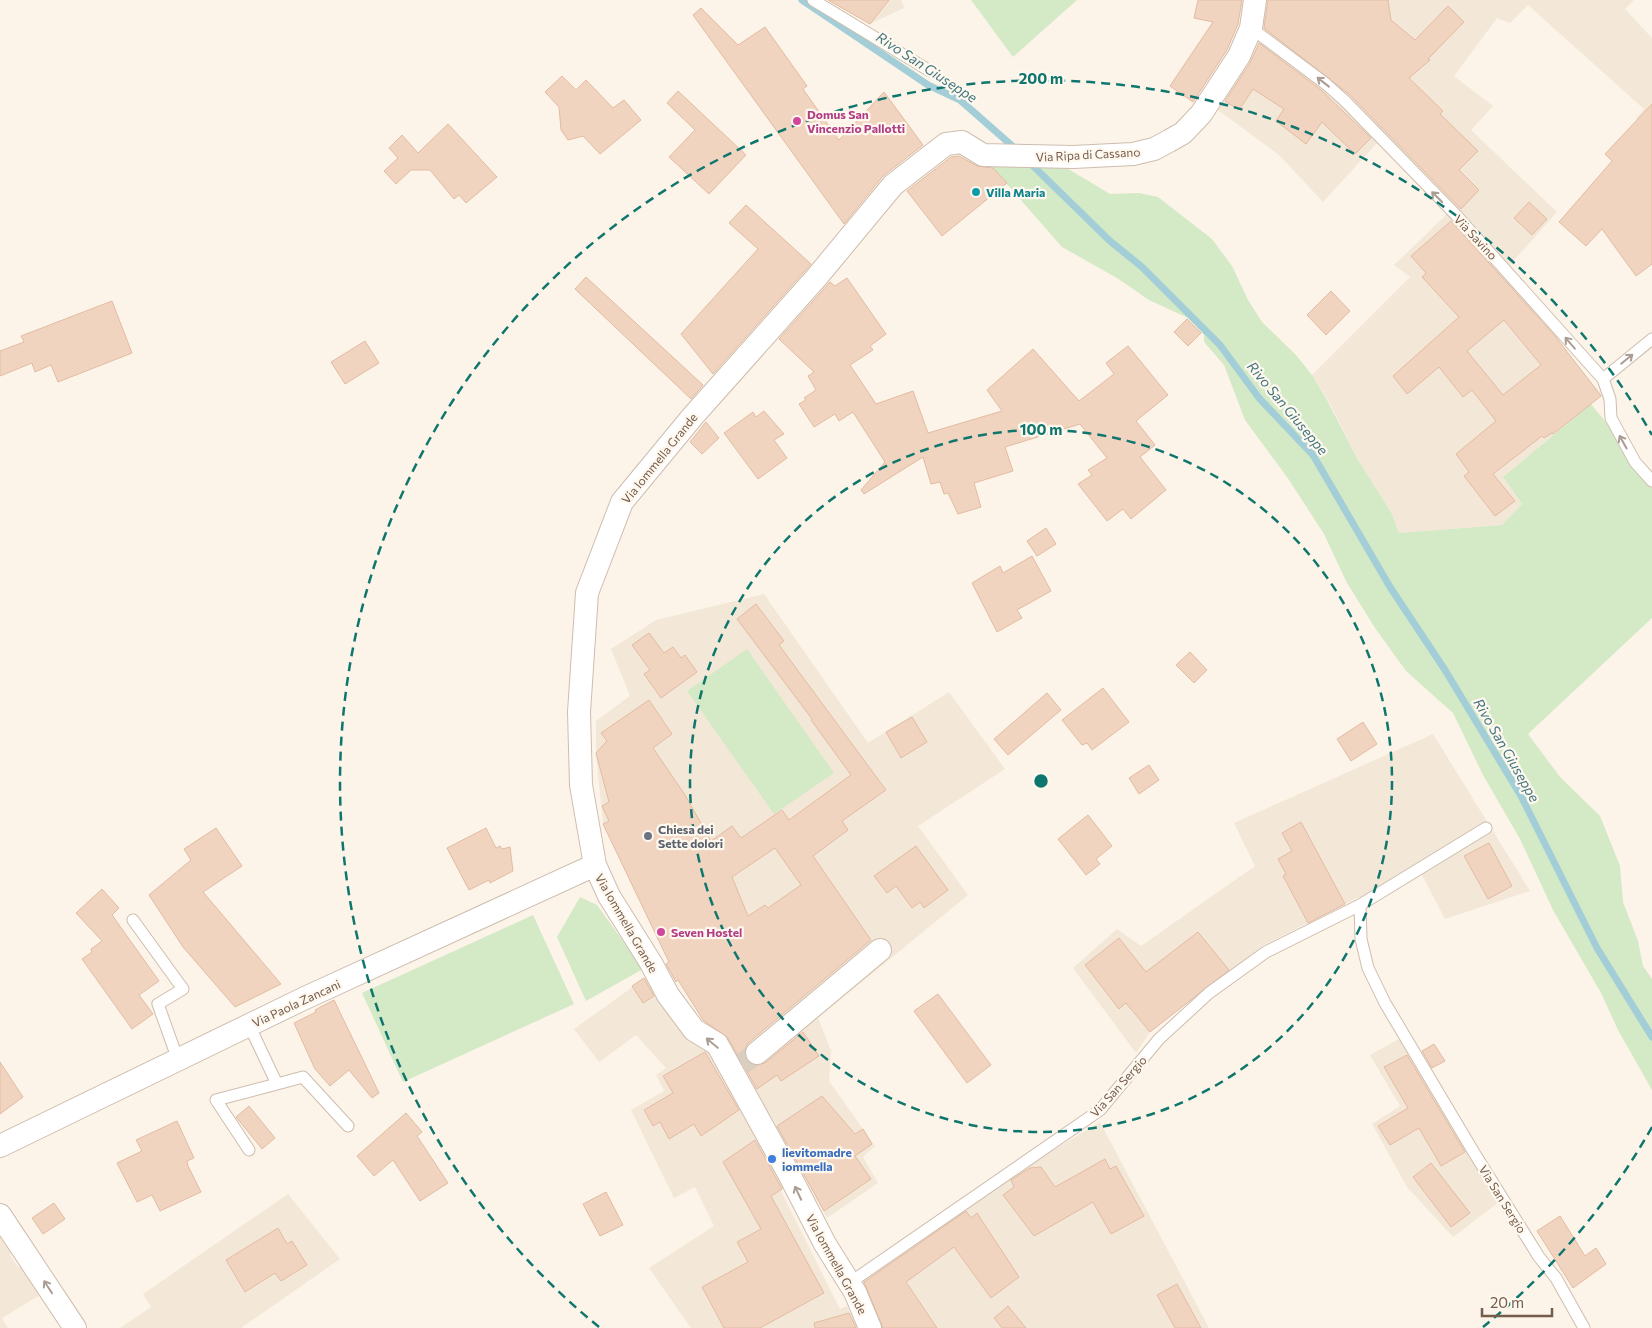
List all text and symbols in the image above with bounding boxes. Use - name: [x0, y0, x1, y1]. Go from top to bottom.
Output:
- water label: Rivo San Giuseppe: [873, 28, 981, 106]
- text: 200 m: [1019, 69, 1063, 87]
- one-way arrow: [1316, 77, 1329, 88]
- place label: Domus San Vincenzio Pallotti: [807, 107, 905, 135]
- marker: Domus San Vincenzio Pallotti: [791, 115, 803, 127]
- street label: Via Ripa di Cassano: [1035, 144, 1141, 164]
- place label: Villa Maria: [986, 185, 1045, 199]
- marker: Villa Maria: [970, 186, 982, 198]
- one-way arrow: [1431, 191, 1444, 203]
- street label: Via Savino: [1452, 212, 1500, 262]
- one-way arrow: [1565, 336, 1576, 349]
- one-way arrow: [1621, 354, 1634, 365]
- water label: Rivo San Giuseppe: [1244, 358, 1332, 459]
- street label: Via Iommella Grande: [618, 410, 700, 506]
- text: 100 m: [1020, 420, 1062, 438]
- one-way arrow: [1618, 435, 1628, 449]
- water label: Rivo San Giuseppe: [1470, 695, 1544, 805]
- centre of rings: [1032, 772, 1050, 790]
- place label: Chiesa dei Sette dolori: [658, 822, 723, 850]
- marker: Chiesa dei Sette dolori: [642, 830, 654, 842]
- street label: Via Iommella Grande: [593, 871, 661, 975]
- place label: Seven Hostel: [671, 925, 742, 939]
- marker: Seven Hostel: [655, 926, 667, 938]
- street label: Via Paola Zancani: [250, 976, 342, 1030]
- one-way arrow: [706, 1037, 719, 1048]
- street label: Via San Sergio: [1087, 1053, 1149, 1119]
- place label: lievitomadre iommella: [782, 1145, 852, 1173]
- marker: lievitomadre iommella: [766, 1153, 778, 1165]
- street label: Via San Sergio: [1477, 1163, 1529, 1235]
- one-way arrow: [793, 1186, 802, 1201]
- street label: Via Iommella Grande: [804, 1212, 870, 1316]
- one-way arrow: [43, 1281, 53, 1295]
- scale bar: [1482, 1286, 1552, 1318]
- text: 20 m: [1490, 1293, 1524, 1311]

